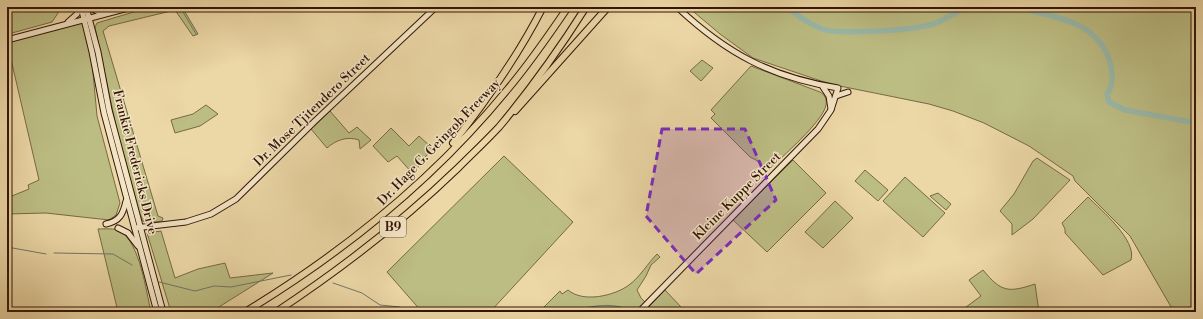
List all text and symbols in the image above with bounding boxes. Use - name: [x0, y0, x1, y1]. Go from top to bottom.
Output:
- street label: Dr. Mose Tjitendero Street: [250, 50, 374, 170]
- street label: Dr. Hage G. Geingob Freeway: [374, 75, 504, 209]
- street label: Frankie Fredericks Drive: [109, 88, 161, 236]
- street label: Kleine Kuppe Street: [690, 148, 785, 243]
- road number: B9: [380, 217, 406, 237]

